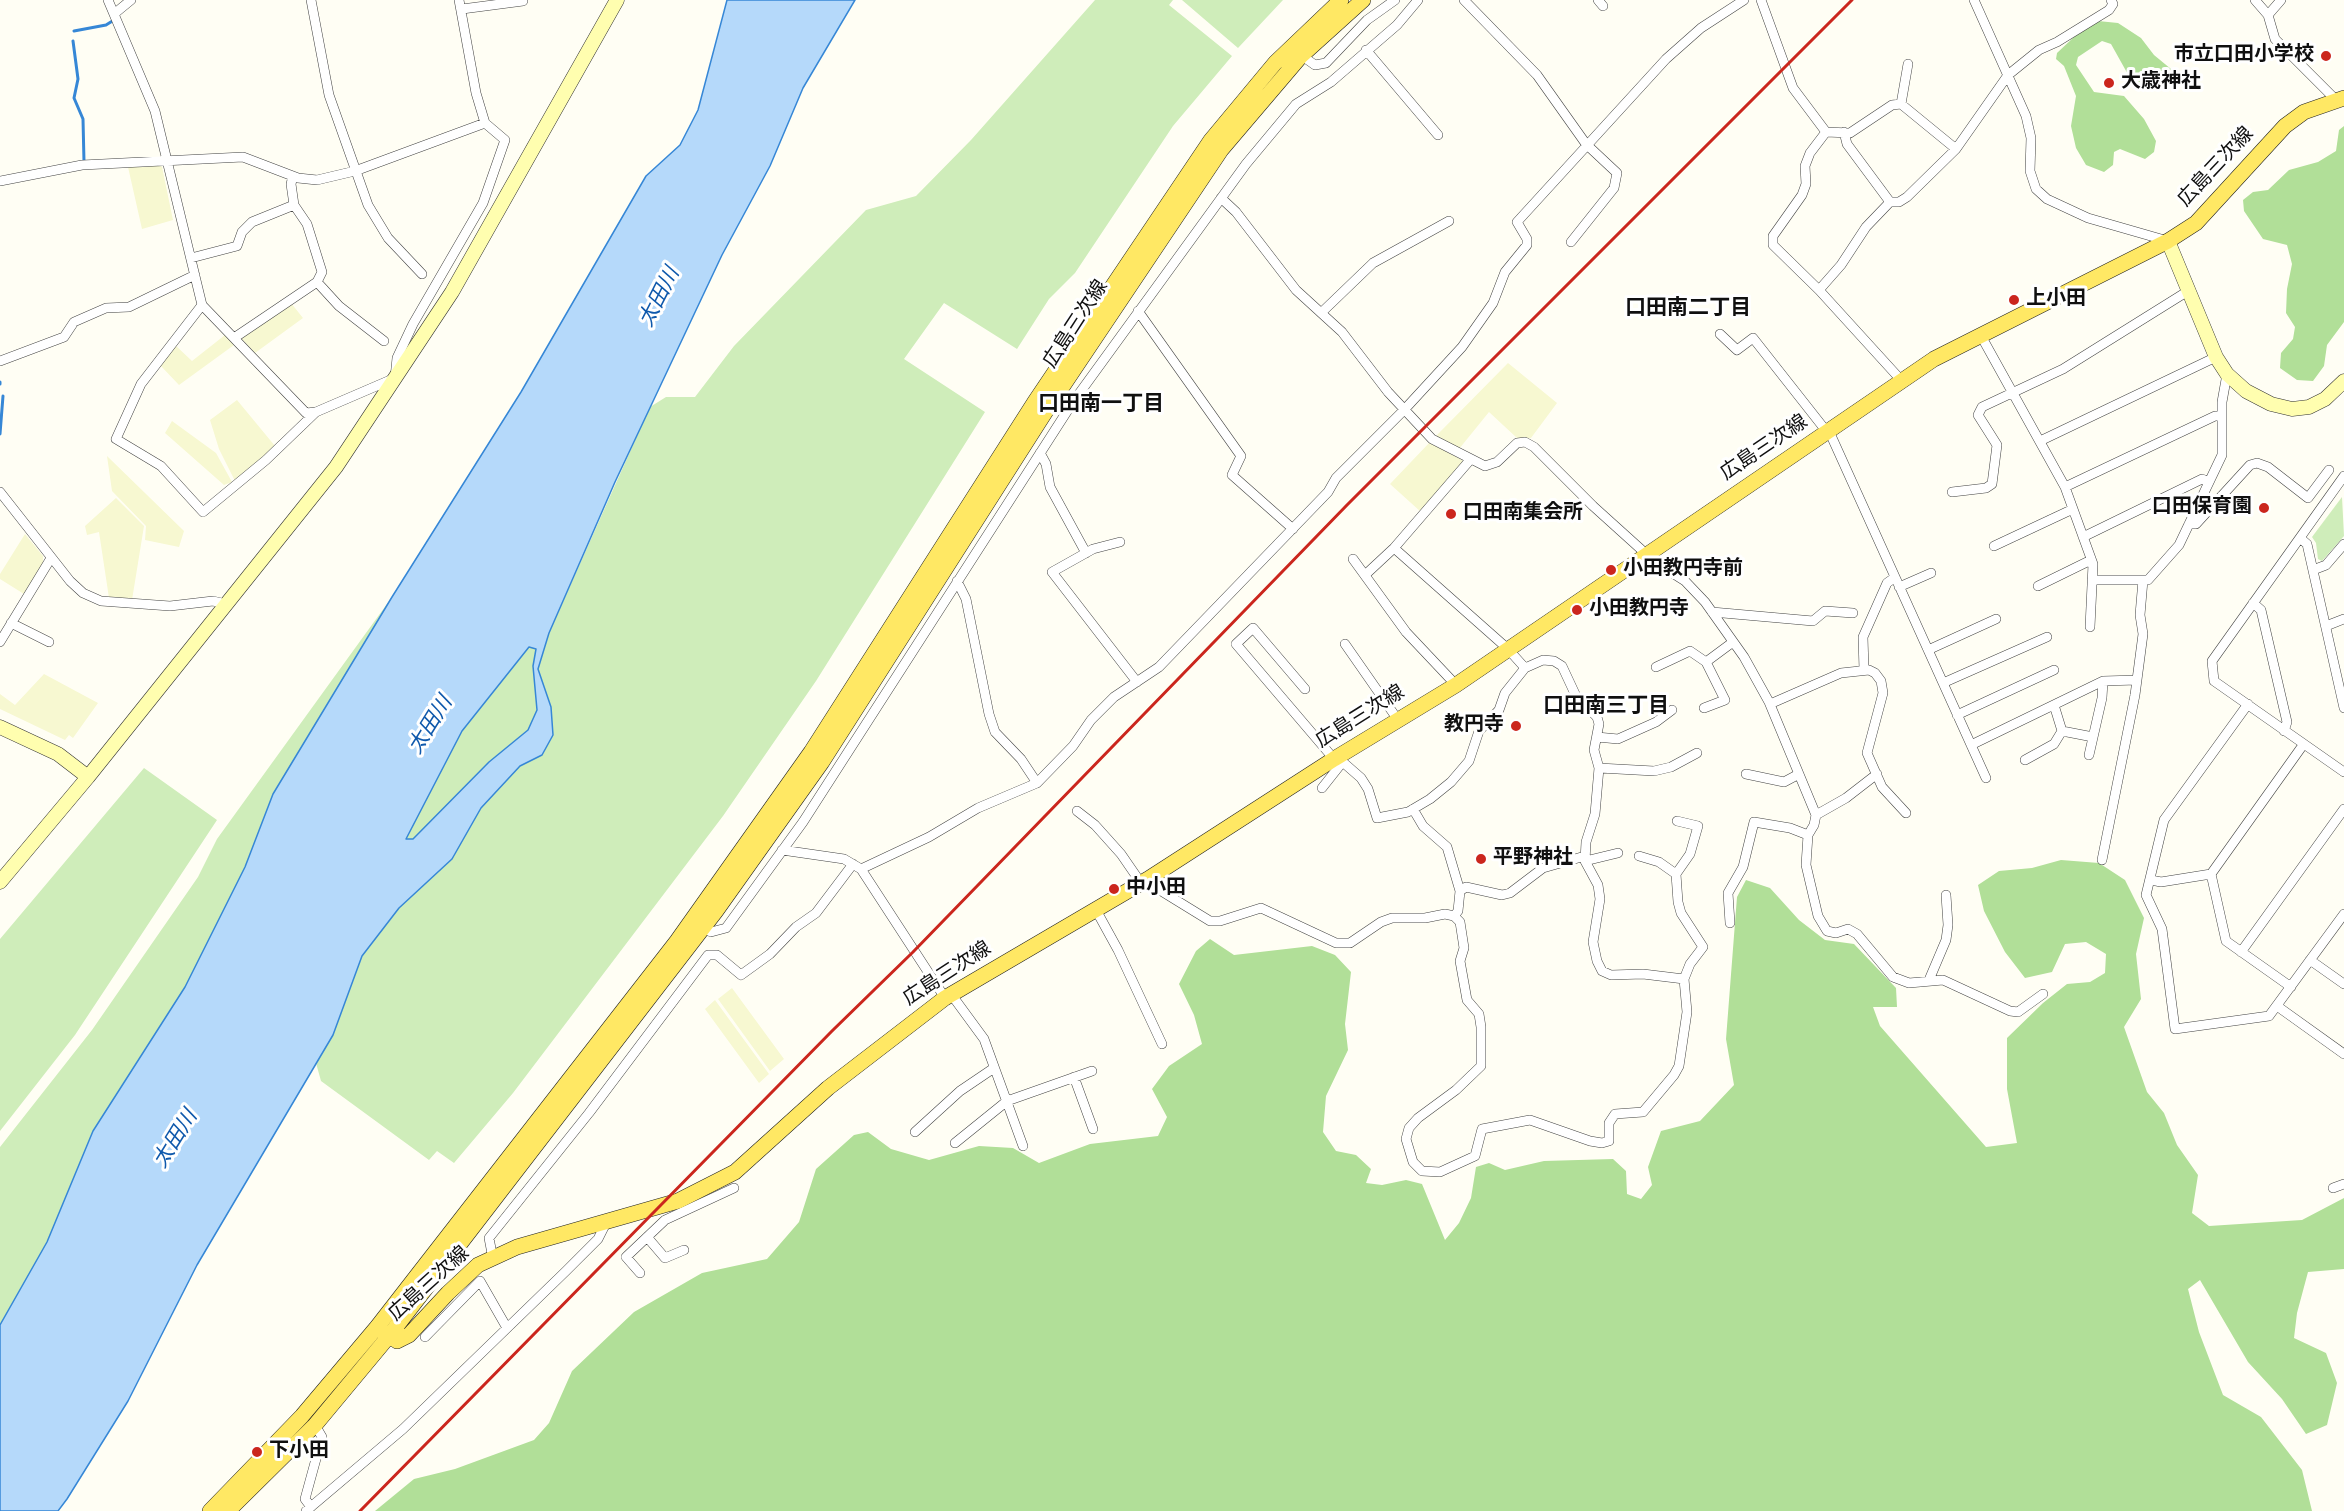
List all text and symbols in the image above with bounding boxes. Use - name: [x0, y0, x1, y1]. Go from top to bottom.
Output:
- place label: 市立口田小学校: [2174, 44, 2314, 68]
- marker: 市立口田小学校: [2319, 49, 2333, 63]
- place label: 大歳神社: [2121, 71, 2201, 95]
- marker: 大歳神社: [2102, 76, 2116, 90]
- street label: 広島三次線: [2174, 123, 2260, 213]
- water label: 太田川: [635, 264, 687, 332]
- street label: 広島三次線: [1040, 277, 1114, 373]
- place label: 上小田: [2026, 288, 2086, 312]
- marker: 上小田: [2007, 293, 2021, 307]
- district label: 口田南二丁目: [1625, 297, 1751, 323]
- district label: 口田南一丁目: [1038, 393, 1164, 419]
- street label: 広島三次線: [1717, 411, 1813, 487]
- place label: 口田保育園: [2152, 496, 2252, 520]
- marker: 口田保育園: [2257, 501, 2271, 515]
- place label: 口田南集会所: [1463, 502, 1583, 526]
- marker: 口田南集会所: [1444, 507, 1458, 521]
- place label: 小田教円寺前: [1623, 558, 1743, 582]
- marker: 小田教円寺前: [1604, 563, 1618, 577]
- place label: 小田教円寺: [1589, 598, 1689, 622]
- marker: 小田教円寺: [1570, 603, 1584, 617]
- street label: 広島三次線: [1312, 681, 1410, 755]
- water label: 太田川: [405, 693, 459, 759]
- district label: 口田南三丁目: [1543, 695, 1669, 721]
- place label: 教円寺: [1444, 714, 1504, 738]
- marker: 教円寺: [1509, 719, 1523, 733]
- place label: 平野神社: [1493, 847, 1573, 871]
- marker: 平野神社: [1474, 852, 1488, 866]
- place label: 中小田: [1126, 877, 1186, 901]
- marker: 中小田: [1107, 882, 1121, 896]
- street label: 広島三次線: [900, 938, 996, 1012]
- water label: 太田川: [150, 1107, 204, 1173]
- street label: 広島三次線: [385, 1243, 475, 1327]
- place label: 下小田: [269, 1440, 329, 1464]
- marker: 下小田: [250, 1445, 264, 1459]

